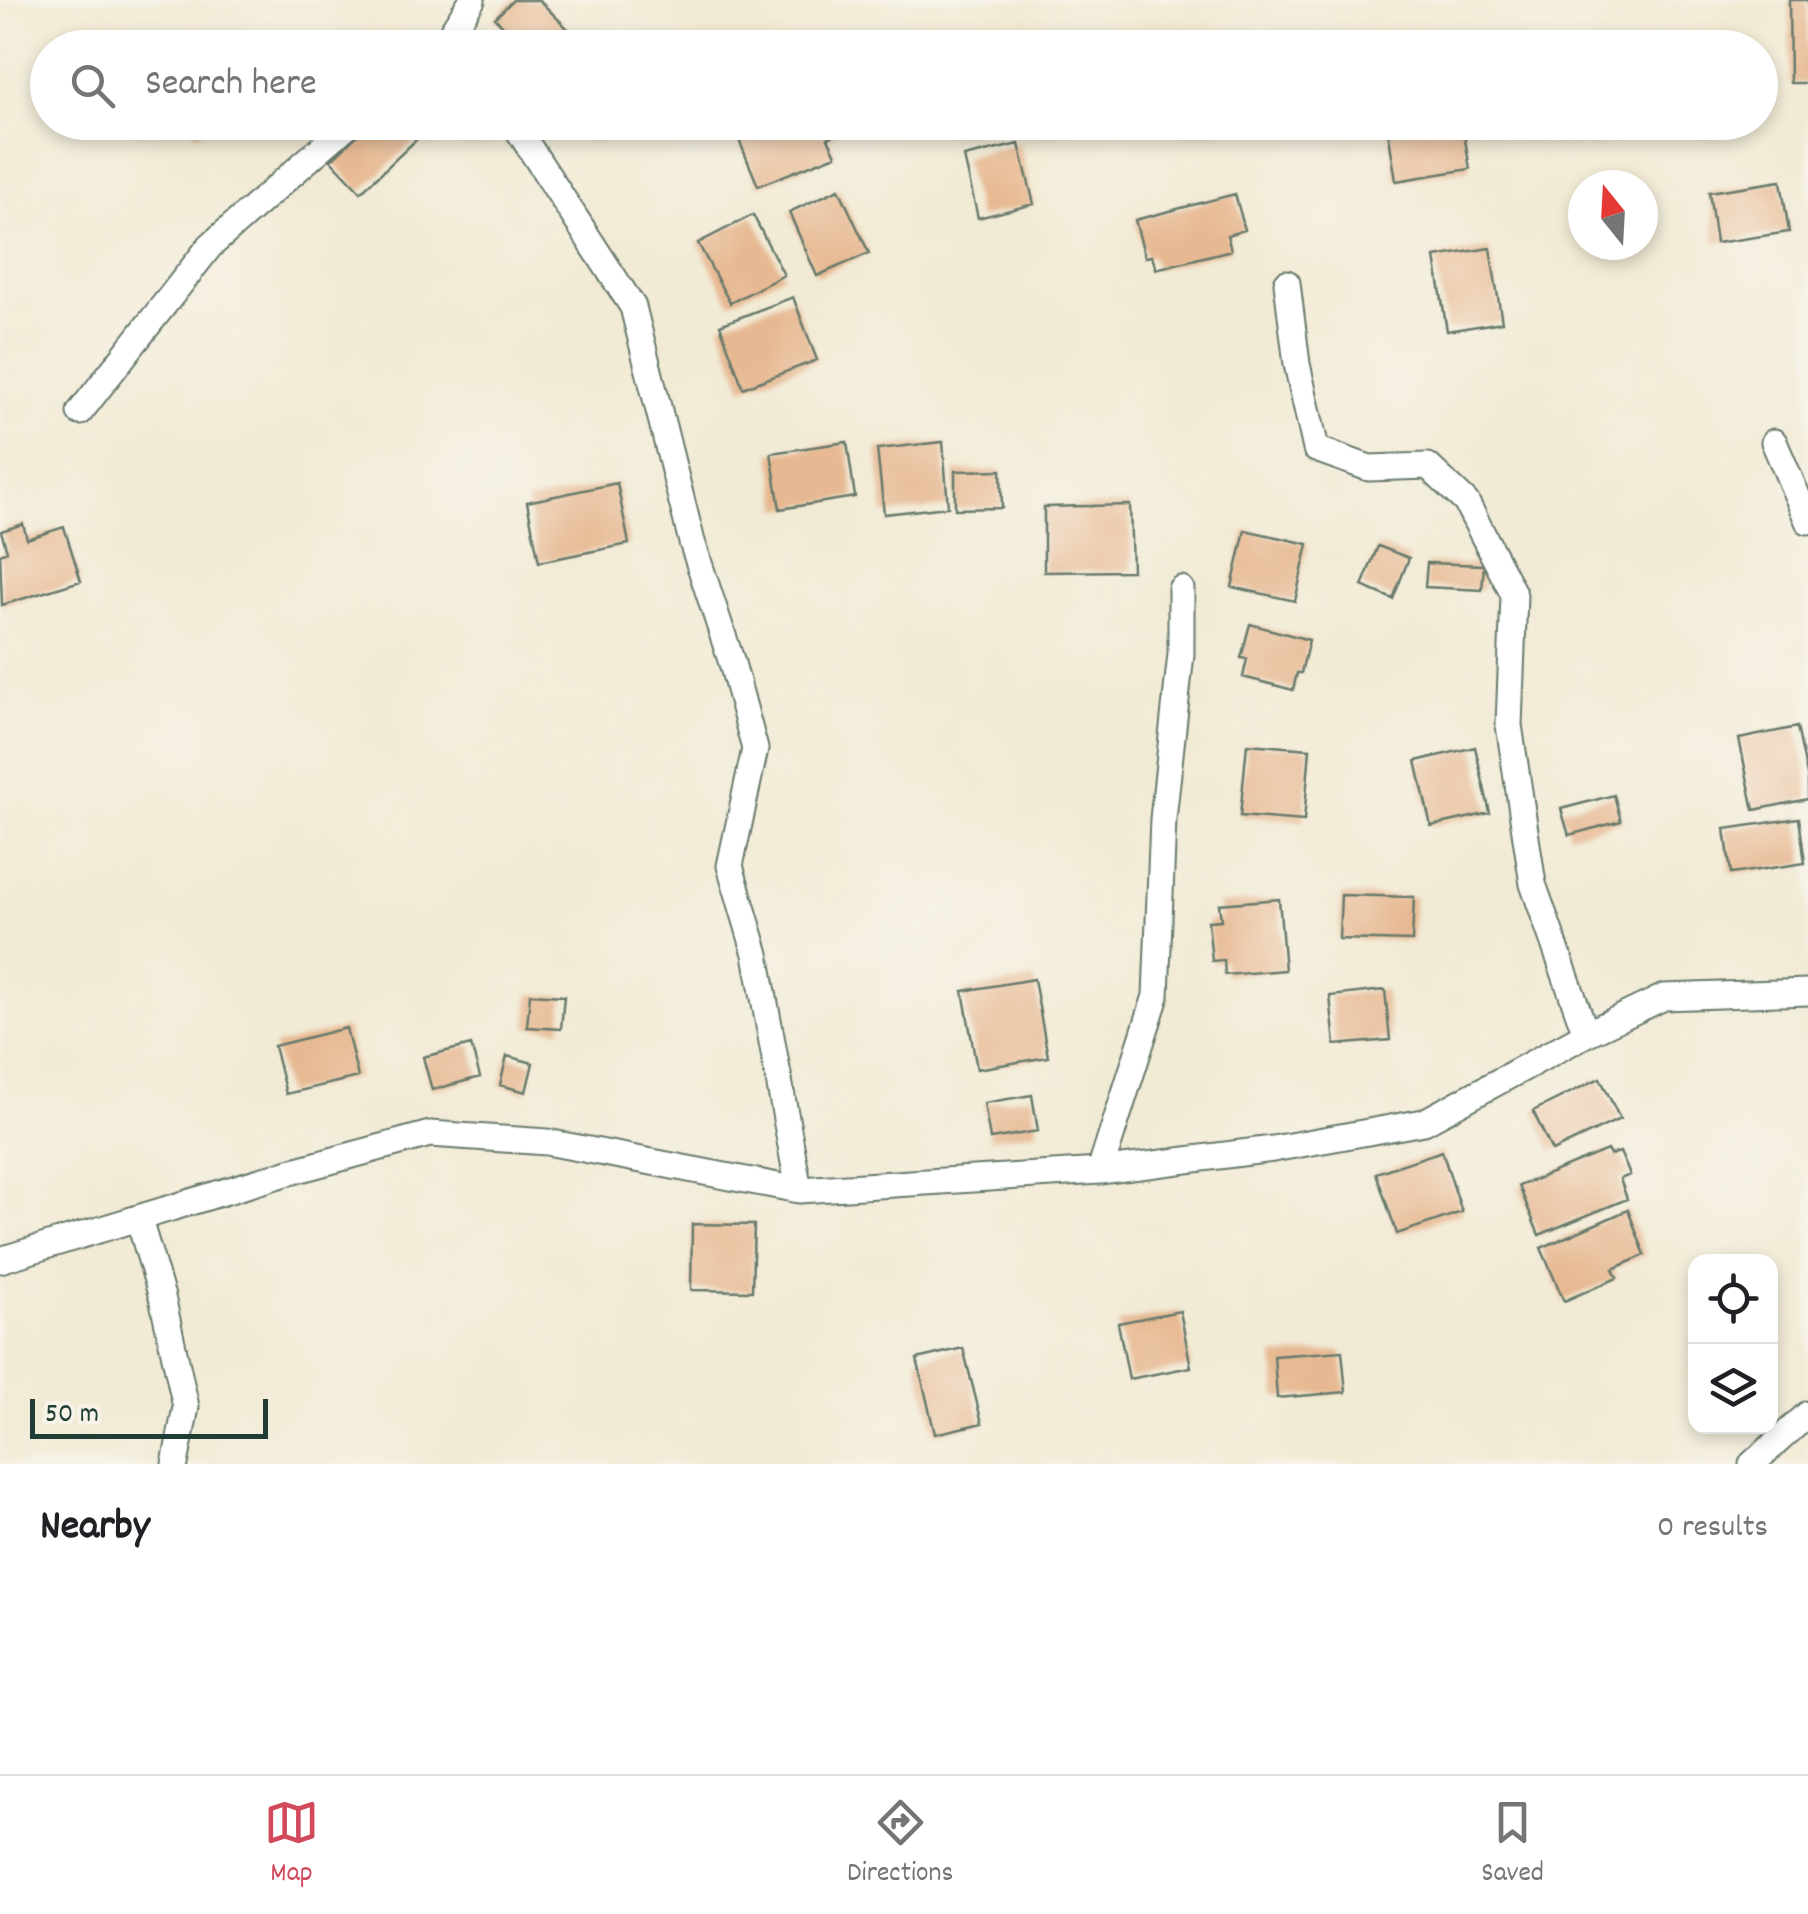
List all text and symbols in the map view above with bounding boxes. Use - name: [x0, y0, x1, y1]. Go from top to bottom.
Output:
- search box: [30, 30, 1778, 140]
- icon: search: [65, 58, 120, 113]
- text: Search here: [145, 58, 317, 113]
- north arrow: [1568, 170, 1658, 260]
- map controls: [1688, 1254, 1778, 1434]
- button: locate: [1688, 1254, 1778, 1344]
- button: layers: [1688, 1344, 1778, 1434]
- scale bar: [30, 1394, 268, 1438]
- text: 50 m: [45, 1396, 99, 1436]
- text: Nearby: [40, 1499, 150, 1559]
- text: 0 results: [1657, 1506, 1768, 1552]
- tab: Map: [264, 1795, 319, 1895]
- tab: Directions: [847, 1795, 953, 1895]
- tab: Saved: [1481, 1795, 1544, 1895]

